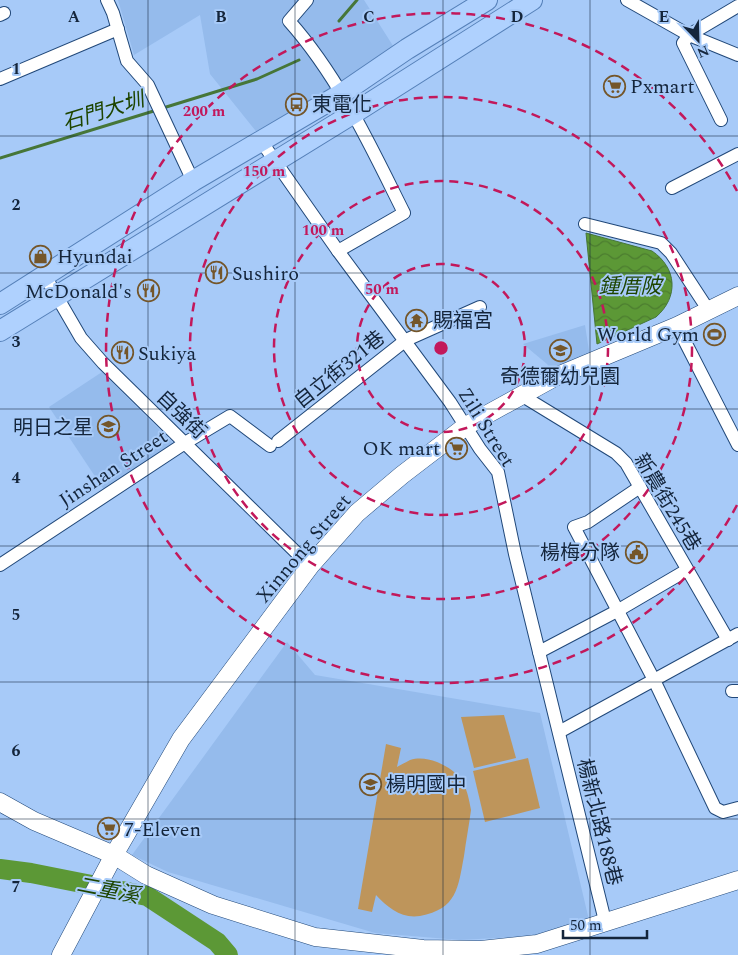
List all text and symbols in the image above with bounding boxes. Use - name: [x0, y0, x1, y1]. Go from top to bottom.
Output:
- text: A: [68, 5, 81, 29]
- text: B: [215, 5, 227, 29]
- text: C: [363, 5, 375, 29]
- text: D: [511, 5, 524, 29]
- text: E: [659, 5, 669, 29]
- north arrow: [673, 15, 723, 65]
- text: N: [694, 40, 712, 63]
- text: 1: [12, 57, 20, 81]
- place label: Pxmart: [630, 72, 695, 102]
- supermarket icon: Pxmart: [602, 74, 626, 98]
- water label: 石門大圳: [58, 83, 151, 140]
- place label: 東電化: [312, 90, 372, 120]
- bus stop icon: 東電化: [284, 92, 308, 116]
- text: 200 m: [183, 100, 226, 123]
- text: 150 m: [243, 160, 286, 183]
- text: 2: [12, 193, 21, 217]
- text: 100 m: [302, 219, 345, 242]
- place label: Hyundai: [57, 242, 133, 272]
- shop icon: Hyundai: [29, 244, 53, 268]
- place label: Sushiro: [232, 259, 299, 289]
- restaurant icon: Sushiro: [204, 261, 228, 285]
- water label: 鍾厝陂: [599, 271, 664, 303]
- place label: McDonald's: [25, 277, 132, 307]
- text: 50 m: [365, 278, 400, 301]
- restaurant icon: McDonald's: [136, 279, 160, 303]
- place label: 賜福宮: [433, 306, 493, 336]
- temple icon: 賜福宮: [405, 308, 429, 332]
- place label: World Gym: [597, 320, 699, 350]
- sports icon: World Gym: [703, 322, 727, 346]
- street label: 自立街321巷: [287, 324, 392, 416]
- text: 3: [12, 330, 21, 354]
- school or university icon: 奇德爾幼兒園: [548, 338, 572, 362]
- place label: Sukiya: [138, 339, 196, 369]
- centre of rings: [432, 339, 450, 357]
- restaurant icon: Sukiya: [110, 341, 134, 365]
- place label: 奇德爾幼兒園: [500, 362, 620, 392]
- street label: Zili Street: [450, 382, 522, 473]
- street label: 自強街: [149, 383, 213, 446]
- place label: 明日之星: [13, 413, 93, 443]
- school or university icon: 明日之星: [97, 415, 121, 439]
- street label: Jinshan Street: [53, 422, 174, 515]
- place label: OK mart: [363, 434, 440, 464]
- supermarket icon: OK mart: [444, 436, 468, 460]
- street label: 新農街245巷: [626, 448, 708, 557]
- text: 4: [12, 466, 21, 490]
- street label: Xinnong Street: [249, 487, 359, 610]
- place label: 楊梅分隊: [540, 538, 620, 568]
- public building icon: 楊梅分隊: [624, 540, 648, 564]
- text: 5: [12, 603, 20, 627]
- text: 6: [12, 739, 21, 763]
- street label: 楊新北路188巷: [569, 756, 629, 889]
- place label: 楊明國中: [386, 770, 466, 800]
- school or university icon: 楊明國中: [358, 772, 382, 796]
- place label: 7-Eleven: [124, 815, 201, 845]
- supermarket icon: 7-Eleven: [96, 817, 120, 841]
- water label: 二重溪: [74, 869, 145, 913]
- text: 7: [12, 875, 21, 899]
- scale bar: [563, 908, 647, 940]
- text: 50 m: [570, 914, 602, 937]

